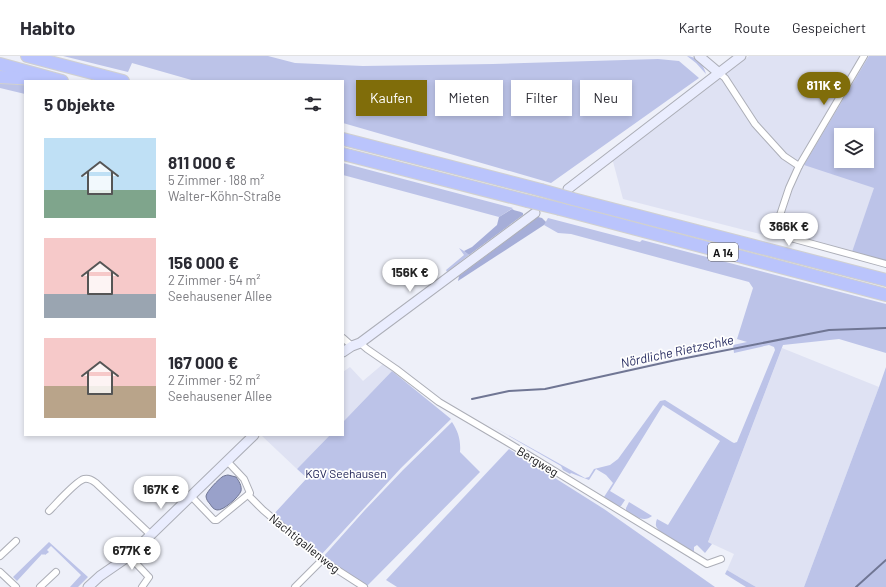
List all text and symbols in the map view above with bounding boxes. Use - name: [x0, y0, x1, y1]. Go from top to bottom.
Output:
- text: Habito: [20, 16, 75, 39]
- text: Karte: [679, 19, 712, 36]
- text: Route: [734, 19, 770, 36]
- text: Gespeichert: [792, 19, 866, 36]
- pin: 811K €: [791, 72, 857, 106]
- text: 811K €: [806, 77, 842, 93]
- chip: Kaufen: [356, 80, 427, 116]
- chip: Mieten: [435, 80, 503, 116]
- chip: Filter: [511, 80, 572, 116]
- chip: Neu: [580, 80, 632, 116]
- icon: filters: [302, 93, 324, 115]
- text: 5 Objekte: [44, 94, 115, 114]
- map controls: [834, 128, 874, 168]
- button: layers: [834, 128, 874, 168]
- text: 811 000 €: [168, 152, 236, 172]
- icon: home: [76, 154, 124, 202]
- text: 5 Zimmer · 188 m²: [168, 172, 264, 188]
- text: Walter-Köhn-Straße: [168, 188, 281, 204]
- pin: 366K €: [756, 213, 822, 247]
- text: 366K €: [769, 218, 809, 234]
- road number: A 14: [708, 243, 738, 261]
- text: 156 000 €: [168, 252, 239, 272]
- icon: home: [76, 254, 124, 302]
- pin: 156K €: [377, 259, 443, 293]
- text: 156K €: [391, 264, 429, 280]
- text: 2 Zimmer · 54 m²: [168, 272, 260, 288]
- text: Seehausener Allee: [168, 288, 272, 304]
- water label: Nördliche Rietzschke: [619, 331, 735, 371]
- text: 167 000 €: [168, 352, 238, 372]
- icon: home: [76, 354, 124, 402]
- text: 2 Zimmer · 52 m²: [168, 372, 260, 388]
- text: Seehausener Allee: [168, 388, 272, 404]
- street label: Bergweg: [515, 443, 561, 479]
- park label: KGV Seehausen: [305, 466, 387, 480]
- pin: 167K €: [128, 476, 194, 510]
- text: 167K €: [142, 481, 180, 497]
- street label: Nachtigallenweg: [267, 510, 343, 576]
- pin: 677K €: [99, 537, 165, 571]
- text: 677K €: [113, 542, 151, 558]

